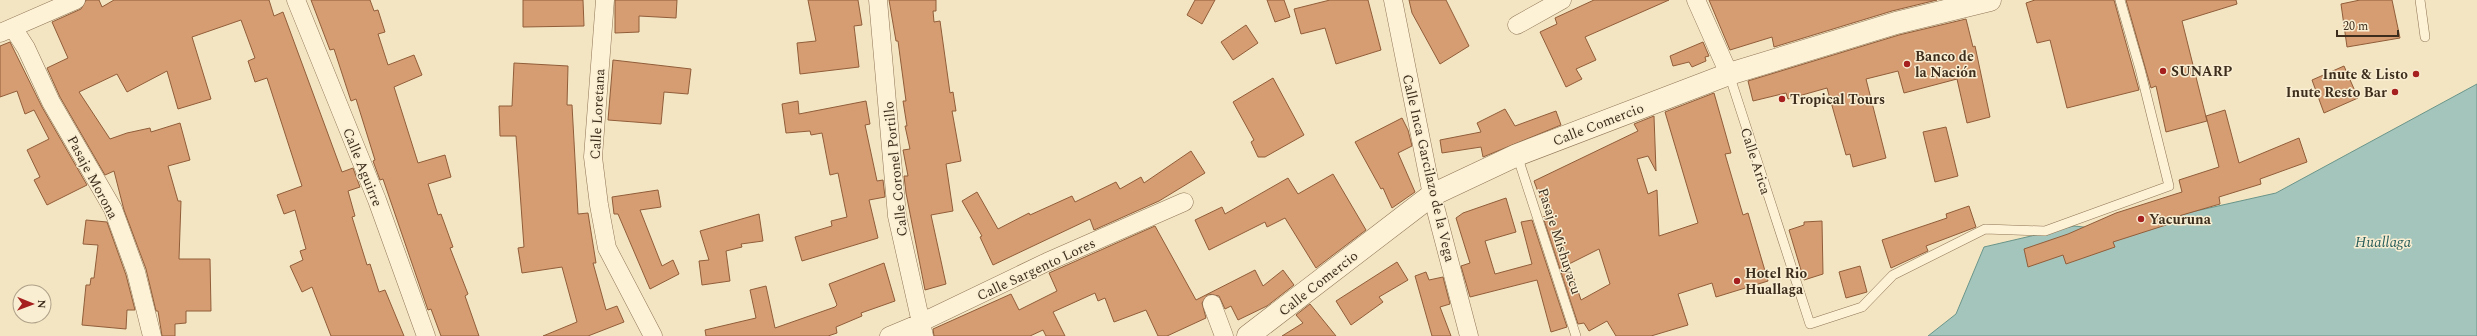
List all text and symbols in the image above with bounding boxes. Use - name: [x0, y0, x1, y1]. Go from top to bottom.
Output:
- scale bar: [2337, 12, 2398, 38]
- text: 20 m: [2343, 17, 2368, 36]
- place label: Banco de la Nación: [1915, 46, 1977, 83]
- marker: Banco de la Nación: [1902, 59, 1912, 69]
- place label: SUNARP: [2171, 61, 2233, 82]
- place label: Inute & Listo: [2323, 64, 2408, 85]
- marker: SUNARP: [2158, 66, 2168, 76]
- street label: Calle Loretana: [585, 68, 610, 160]
- marker: Inute & Listo: [2411, 69, 2421, 79]
- street label: Calle Inca Garcilazo de la Vega: [1397, 72, 1460, 264]
- place label: Inute Resto Bar: [2286, 82, 2387, 103]
- marker: Inute Resto Bar: [2390, 87, 2400, 97]
- place label: Tropical Tours: [1790, 89, 1885, 110]
- marker: Tropical Tours: [1777, 94, 1787, 104]
- street label: Calle Comercio: [1550, 97, 1647, 152]
- street label: Calle Coronel Portillo: [878, 100, 913, 238]
- street label: Calle Aguirre: [337, 125, 388, 210]
- street label: Calle Arica: [1735, 125, 1776, 198]
- street label: Pasaje Morona: [62, 132, 124, 223]
- street label: Pasaje Mishuyacu: [1532, 185, 1587, 297]
- place label: Yacuruna: [2149, 209, 2212, 230]
- marker: Yacuruna: [2136, 214, 2146, 224]
- water label: Huallaga: [2355, 231, 2411, 254]
- street label: Calle Sargento Lores: [973, 233, 1099, 306]
- street label: Calle Comercio: [1274, 246, 1363, 321]
- place label: Hotel Rio Huallaga: [1745, 263, 1808, 300]
- marker: Hotel Rio Huallaga: [1732, 276, 1742, 286]
- north arrow: [12, 284, 52, 324]
- text: N: [33, 300, 50, 309]

